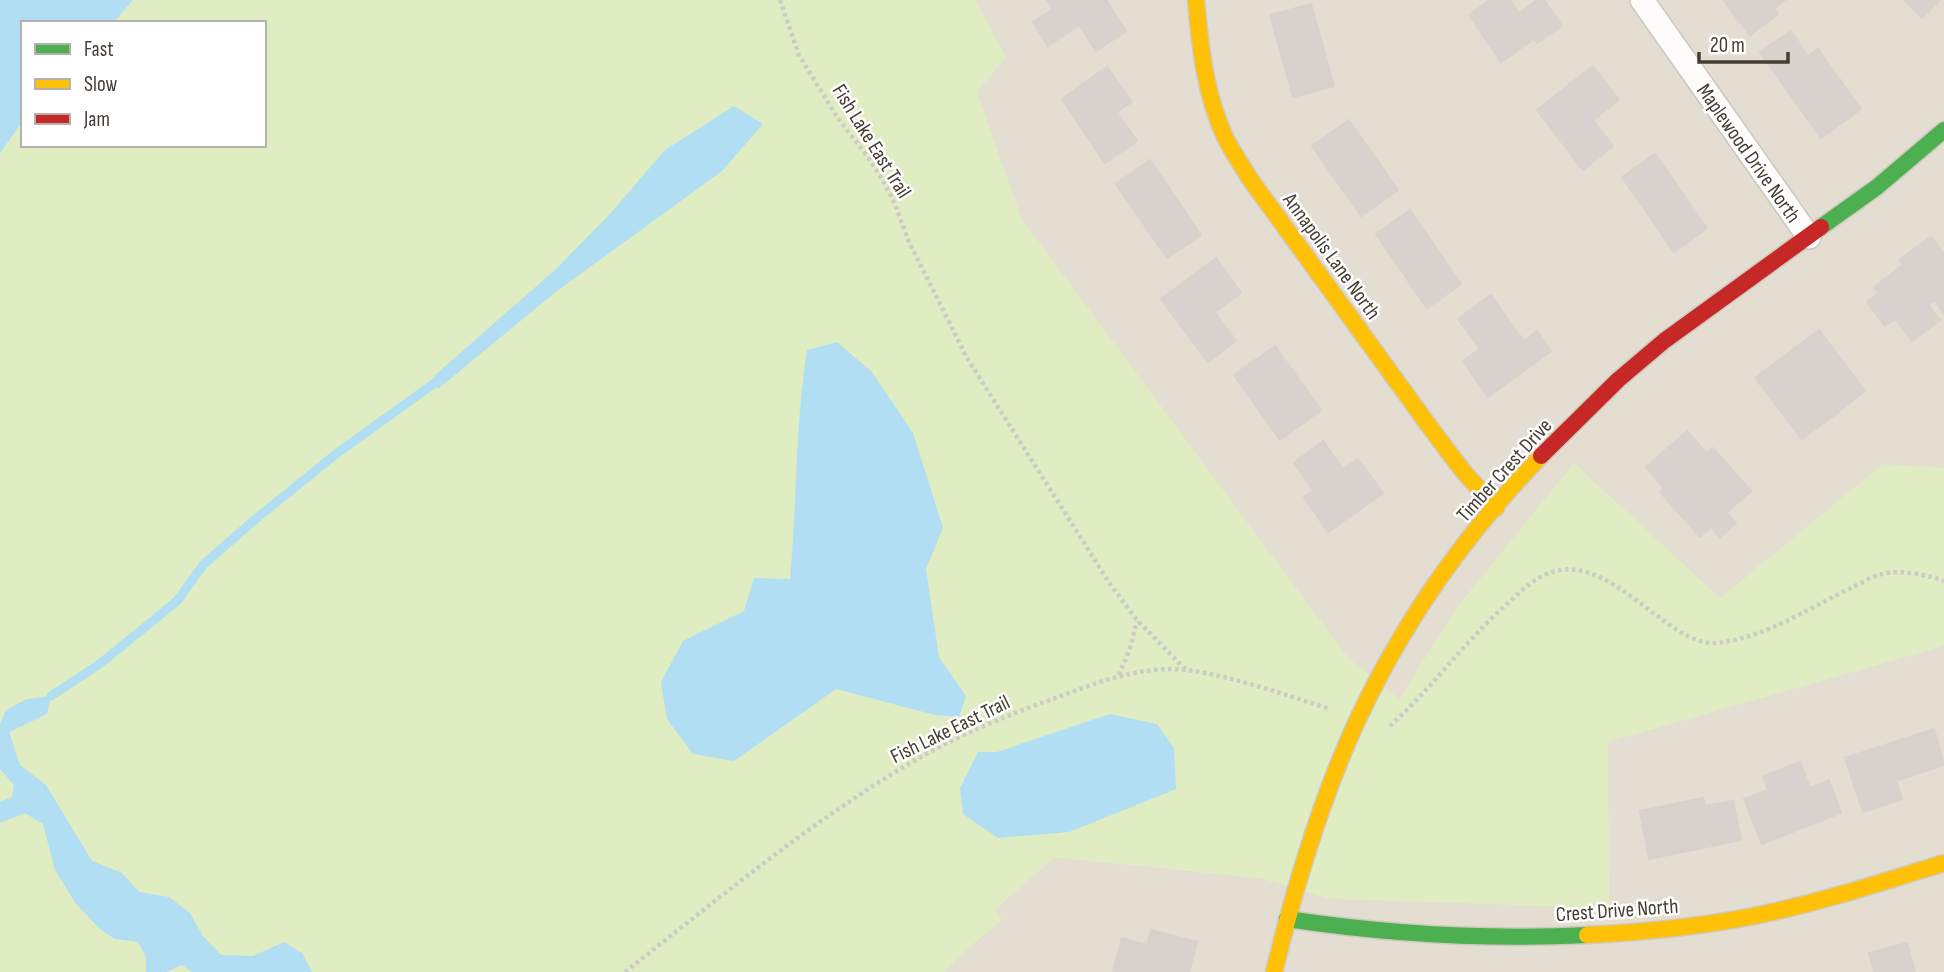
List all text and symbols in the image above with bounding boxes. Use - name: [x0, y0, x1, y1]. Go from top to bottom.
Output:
- legend: [21, 21, 266, 147]
- scale bar: [1699, 21, 1788, 65]
- text: 20 m: [1710, 33, 1745, 58]
- text: Fast: [84, 37, 114, 62]
- text: Slow: [84, 72, 118, 97]
- street label: Maplewood Drive North: [1691, 79, 1806, 228]
- street label: Fish Lake East Trail: [827, 80, 917, 203]
- text: Jam: [83, 107, 110, 132]
- street label: Annapolis Lane North: [1277, 188, 1386, 324]
- street label: Timber Crest Drive: [1451, 413, 1557, 527]
- street label: Fish Lake East Trail: [886, 690, 1014, 769]
- street label: Crest Drive North: [1555, 894, 1679, 927]

